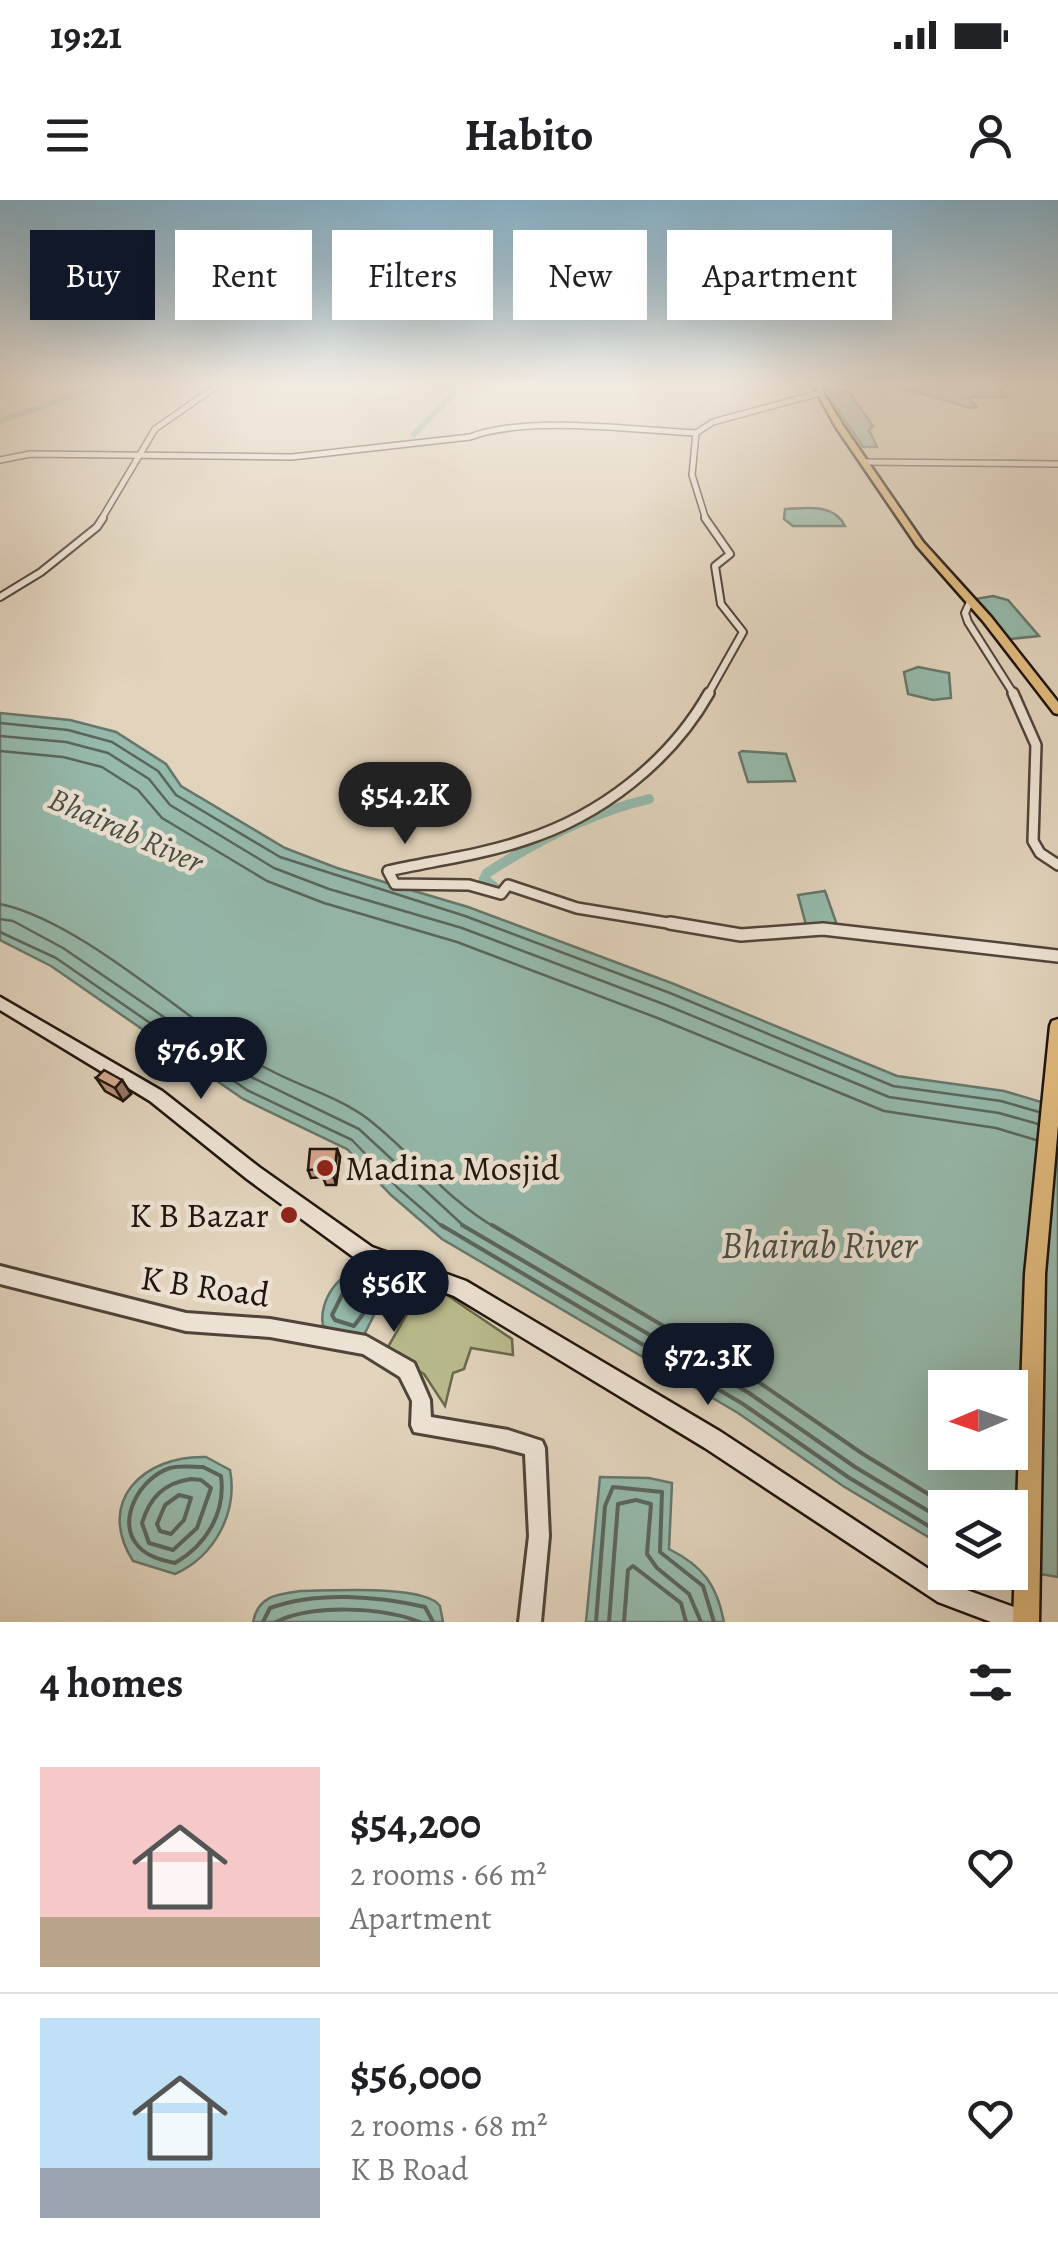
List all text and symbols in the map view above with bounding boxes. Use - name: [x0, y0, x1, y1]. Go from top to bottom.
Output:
- text: 19:21: [50, 9, 122, 61]
- text: Habito: [464, 104, 594, 166]
- icon: menu: [40, 108, 95, 163]
- icon: person: [963, 108, 1018, 163]
- chip: Buy: [30, 230, 155, 320]
- chip: Rent: [175, 230, 312, 320]
- chip: Filters: [332, 230, 493, 320]
- chip: New: [513, 230, 647, 320]
- chip: Apartment: [667, 230, 892, 320]
- pin: $54.2K: [324, 762, 486, 847]
- text: $54.2K: [361, 772, 449, 816]
- water label: Bhairab River: [42, 776, 211, 884]
- pin: $76.9K: [120, 1017, 282, 1102]
- text: $76.9K: [157, 1027, 245, 1071]
- place label: Madina Mosjid: [345, 1144, 560, 1192]
- marker: Madina Mosjid: [314, 1157, 336, 1179]
- place label: K B Bazar: [129, 1191, 269, 1239]
- marker: K B Bazar: [278, 1204, 300, 1226]
- water label: Bhairab River: [721, 1219, 919, 1271]
- pin: $56K: [335, 1250, 453, 1335]
- street label: K B Road: [137, 1253, 273, 1319]
- text: $56K: [362, 1260, 426, 1304]
- pin: $72.3K: [627, 1323, 789, 1408]
- text: $72.3K: [664, 1333, 752, 1377]
- north arrow: [928, 1370, 1028, 1470]
- map controls: [928, 1370, 1028, 1590]
- button: layers: [928, 1490, 1028, 1590]
- text: 4 homes: [40, 1654, 183, 1711]
- icon: filters: [963, 1655, 1018, 1710]
- text: $54,200: [350, 1795, 481, 1852]
- icon: home: [120, 1807, 240, 1927]
- icon: heart: [963, 1840, 1018, 1895]
- text: 2 rooms · 66 m²: [350, 1852, 547, 1896]
- text: Apartment: [350, 1896, 492, 1940]
- text: $56,000: [350, 2046, 482, 2103]
- icon: home: [120, 2058, 240, 2178]
- icon: heart: [963, 2091, 1018, 2146]
- text: 2 rooms · 68 m²: [350, 2103, 548, 2147]
- text: K B Road: [350, 2147, 469, 2191]

